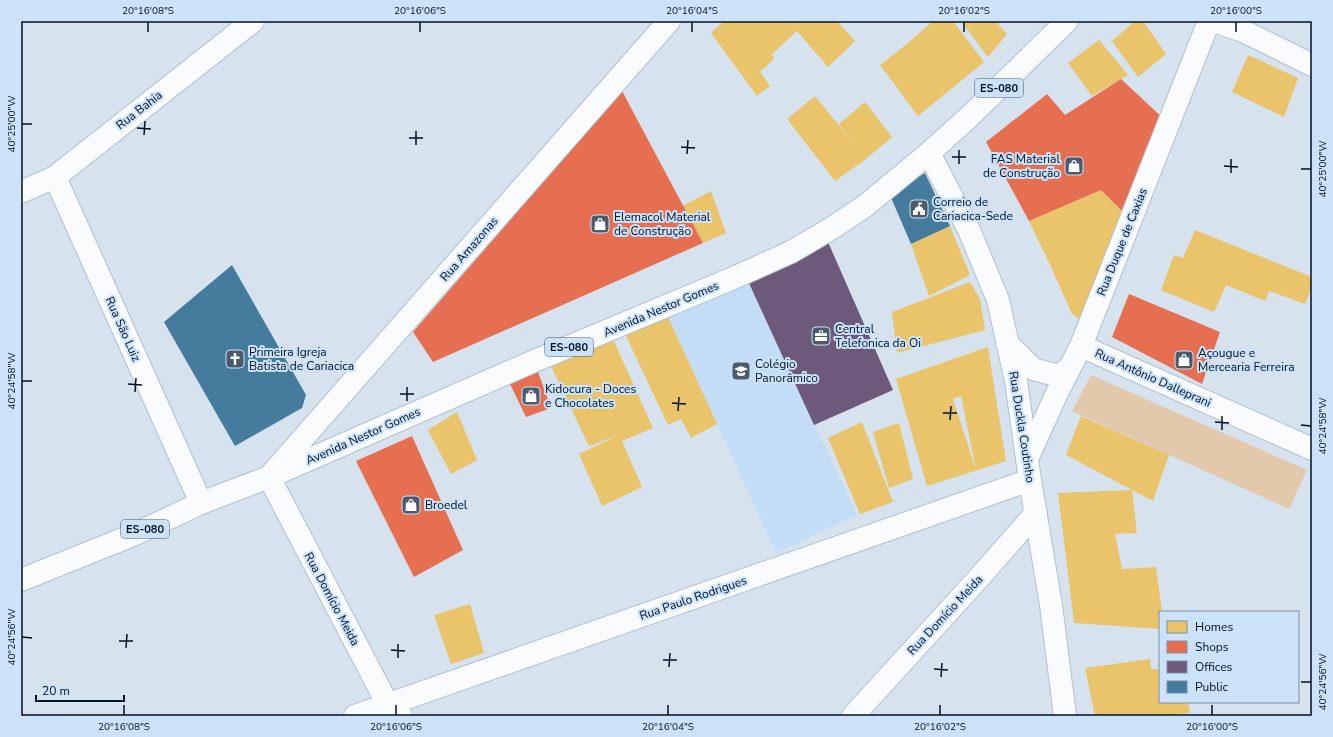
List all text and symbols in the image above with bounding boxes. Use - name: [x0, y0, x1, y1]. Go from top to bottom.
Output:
- text: 20°16'08"S: [122, 4, 174, 18]
- text: 20°16'06"S: [394, 4, 446, 18]
- text: 20°16'04"S: [666, 4, 718, 18]
- text: 20°16'02"S: [938, 4, 990, 18]
- text: 20°16'00"S: [1210, 4, 1262, 18]
- road number: ES-080: [975, 79, 1023, 97]
- street label: Rua Bahia: [113, 87, 165, 133]
- text: 40°25'00"W: [5, 96, 19, 152]
- text: 40°25'00"W: [1316, 141, 1330, 197]
- place label: FAS Material de Construção: [983, 151, 1060, 181]
- shop icon: FAS Material de Construção: [1063, 155, 1085, 177]
- street label: Rua Duque de Caxias: [1093, 186, 1151, 298]
- place label: Correio de Cariacica-Sede: [933, 194, 1013, 224]
- public building icon: Correio de Cariacica-Sede: [908, 198, 930, 220]
- place label: Elemacol Material de Construção: [614, 209, 711, 239]
- street label: Rua Amazonas: [437, 213, 502, 285]
- shop icon: Elemacol Material de Construção: [589, 213, 611, 235]
- street label: Avenida Nestor Gomes: [601, 277, 721, 341]
- street label: Rua São Luiz: [102, 294, 145, 364]
- place label: Central Telefonica da Oi: [835, 321, 921, 351]
- office icon: Central Telefonica da Oi: [810, 325, 832, 347]
- road number: ES-080: [545, 338, 593, 356]
- place label: Primeira Igreja Batista de Cariacica: [249, 344, 354, 374]
- street label: Rua Antônio Dalleprani: [1092, 345, 1214, 411]
- place label: Açougue e Mercearia Ferreira: [1198, 345, 1295, 375]
- church icon: Primeira Igreja Batista de Cariacica: [224, 348, 246, 370]
- shop icon: Açougue e Mercearia Ferreira: [1173, 349, 1195, 371]
- text: 40°24'58"W: [5, 353, 19, 409]
- place label: Colégio Panorâmico: [755, 356, 818, 386]
- school or university icon: Colégio Panorâmico: [730, 360, 752, 382]
- street label: Rua Duckla Coutinho: [1005, 370, 1039, 484]
- place label: Kidocura - Doces e Chocolates: [545, 381, 636, 411]
- shop icon: Kidocura - Doces e Chocolates: [520, 385, 542, 407]
- text: 40°24'58"W: [1316, 398, 1330, 454]
- street label: Avenida Nestor Gomes: [303, 403, 423, 469]
- shop icon: Broedel: [400, 494, 422, 516]
- place label: Broedel: [425, 497, 468, 513]
- road number: ES-080: [121, 520, 169, 538]
- street label: Rua Domício Meida: [301, 549, 363, 649]
- street label: Rua Paulo Rodrigues: [637, 572, 749, 624]
- street label: Rua Domício Meida: [904, 572, 986, 658]
- text: 40°24'56"W: [5, 609, 19, 665]
- legend: [1159, 611, 1299, 703]
- text: Homes: [1195, 619, 1233, 635]
- text: Shops: [1195, 639, 1229, 655]
- text: 40°24'56"W: [1316, 654, 1330, 710]
- text: Offices: [1195, 659, 1233, 675]
- scale bar: [36, 677, 124, 703]
- text: Public: [1195, 679, 1229, 695]
- text: 20 m: [42, 683, 70, 699]
- text: 20°16'08"S: [98, 720, 150, 734]
- text: 20°16'06"S: [370, 720, 422, 734]
- text: 20°16'04"S: [642, 720, 694, 734]
- text: 20°16'02"S: [914, 720, 966, 734]
- text: 20°16'00"S: [1186, 720, 1238, 734]

